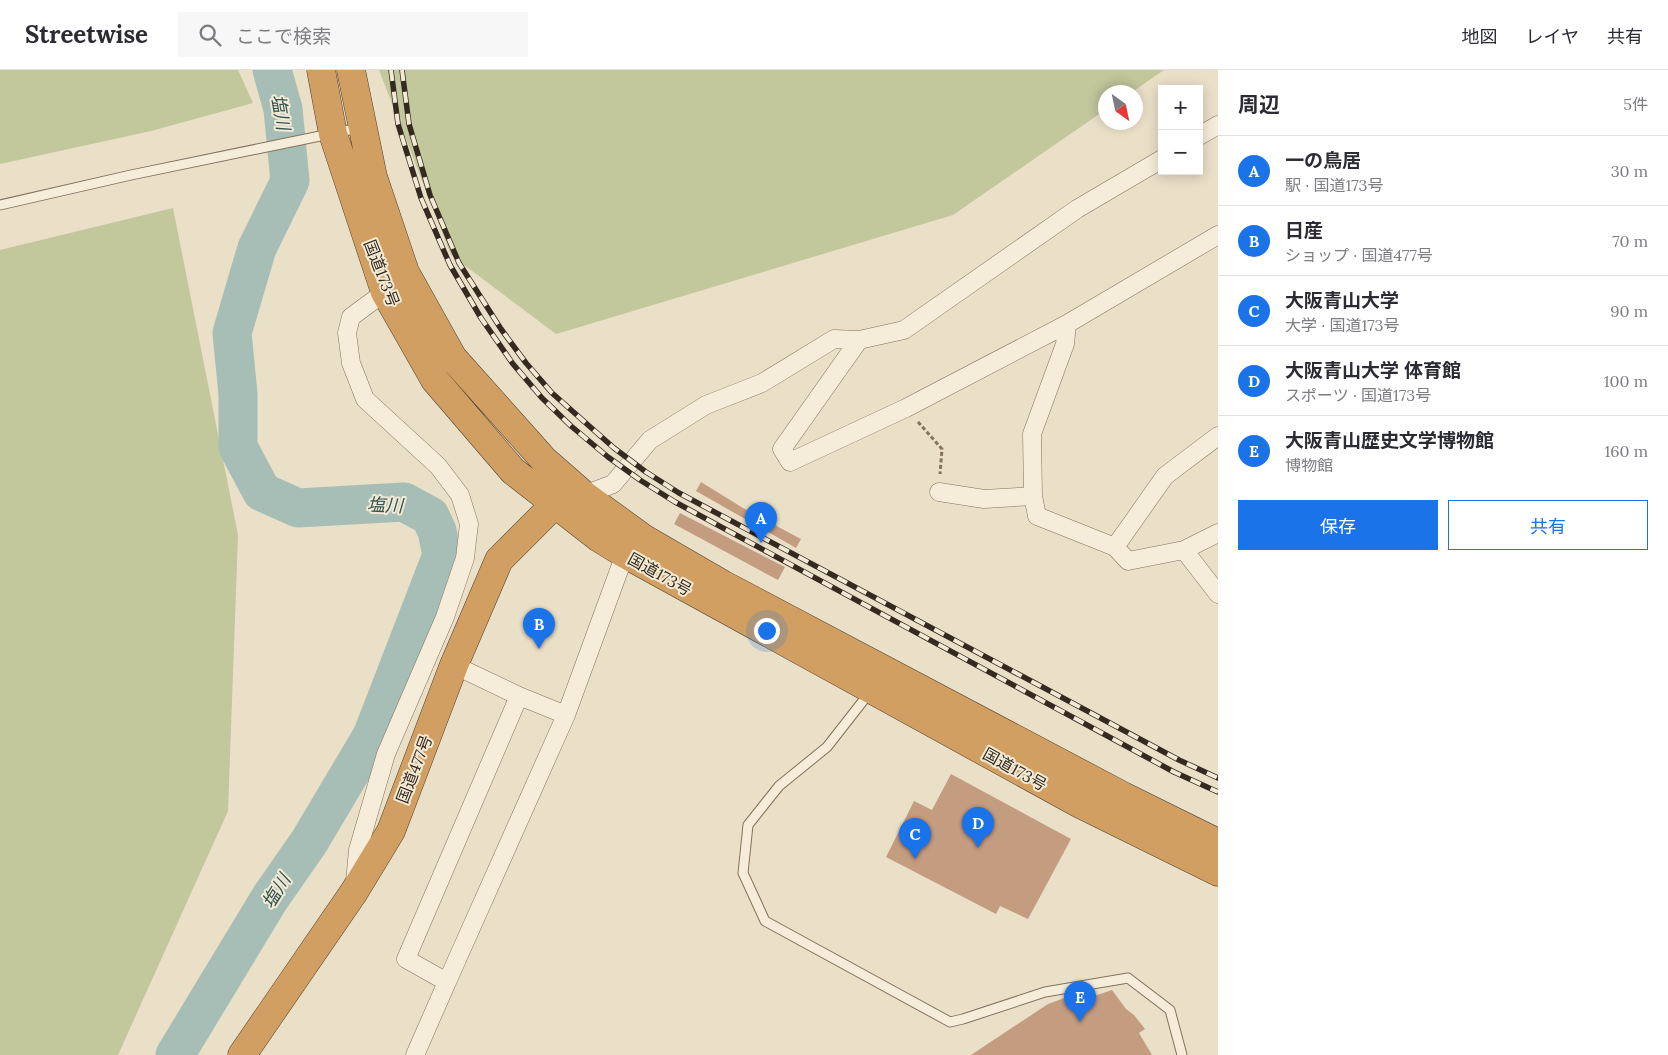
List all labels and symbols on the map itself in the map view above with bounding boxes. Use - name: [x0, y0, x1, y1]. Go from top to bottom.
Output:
- north arrow: [1098, 85, 1143, 130]
- water label: 塩川: [267, 92, 296, 134]
- street label: 国道173号: [360, 237, 404, 309]
- water label: 塩川: [367, 493, 405, 517]
- pin: A: [745, 502, 777, 543]
- street label: 国道173号: [624, 548, 696, 600]
- pin: B: [523, 608, 555, 649]
- your location: [754, 618, 780, 644]
- street label: 国道477号: [392, 732, 436, 806]
- street label: 国道173号: [979, 743, 1051, 795]
- pin: D: [962, 807, 994, 848]
- pin: C: [899, 818, 931, 859]
- water label: 塩川: [257, 868, 296, 912]
- pin: E: [1064, 981, 1096, 1022]

